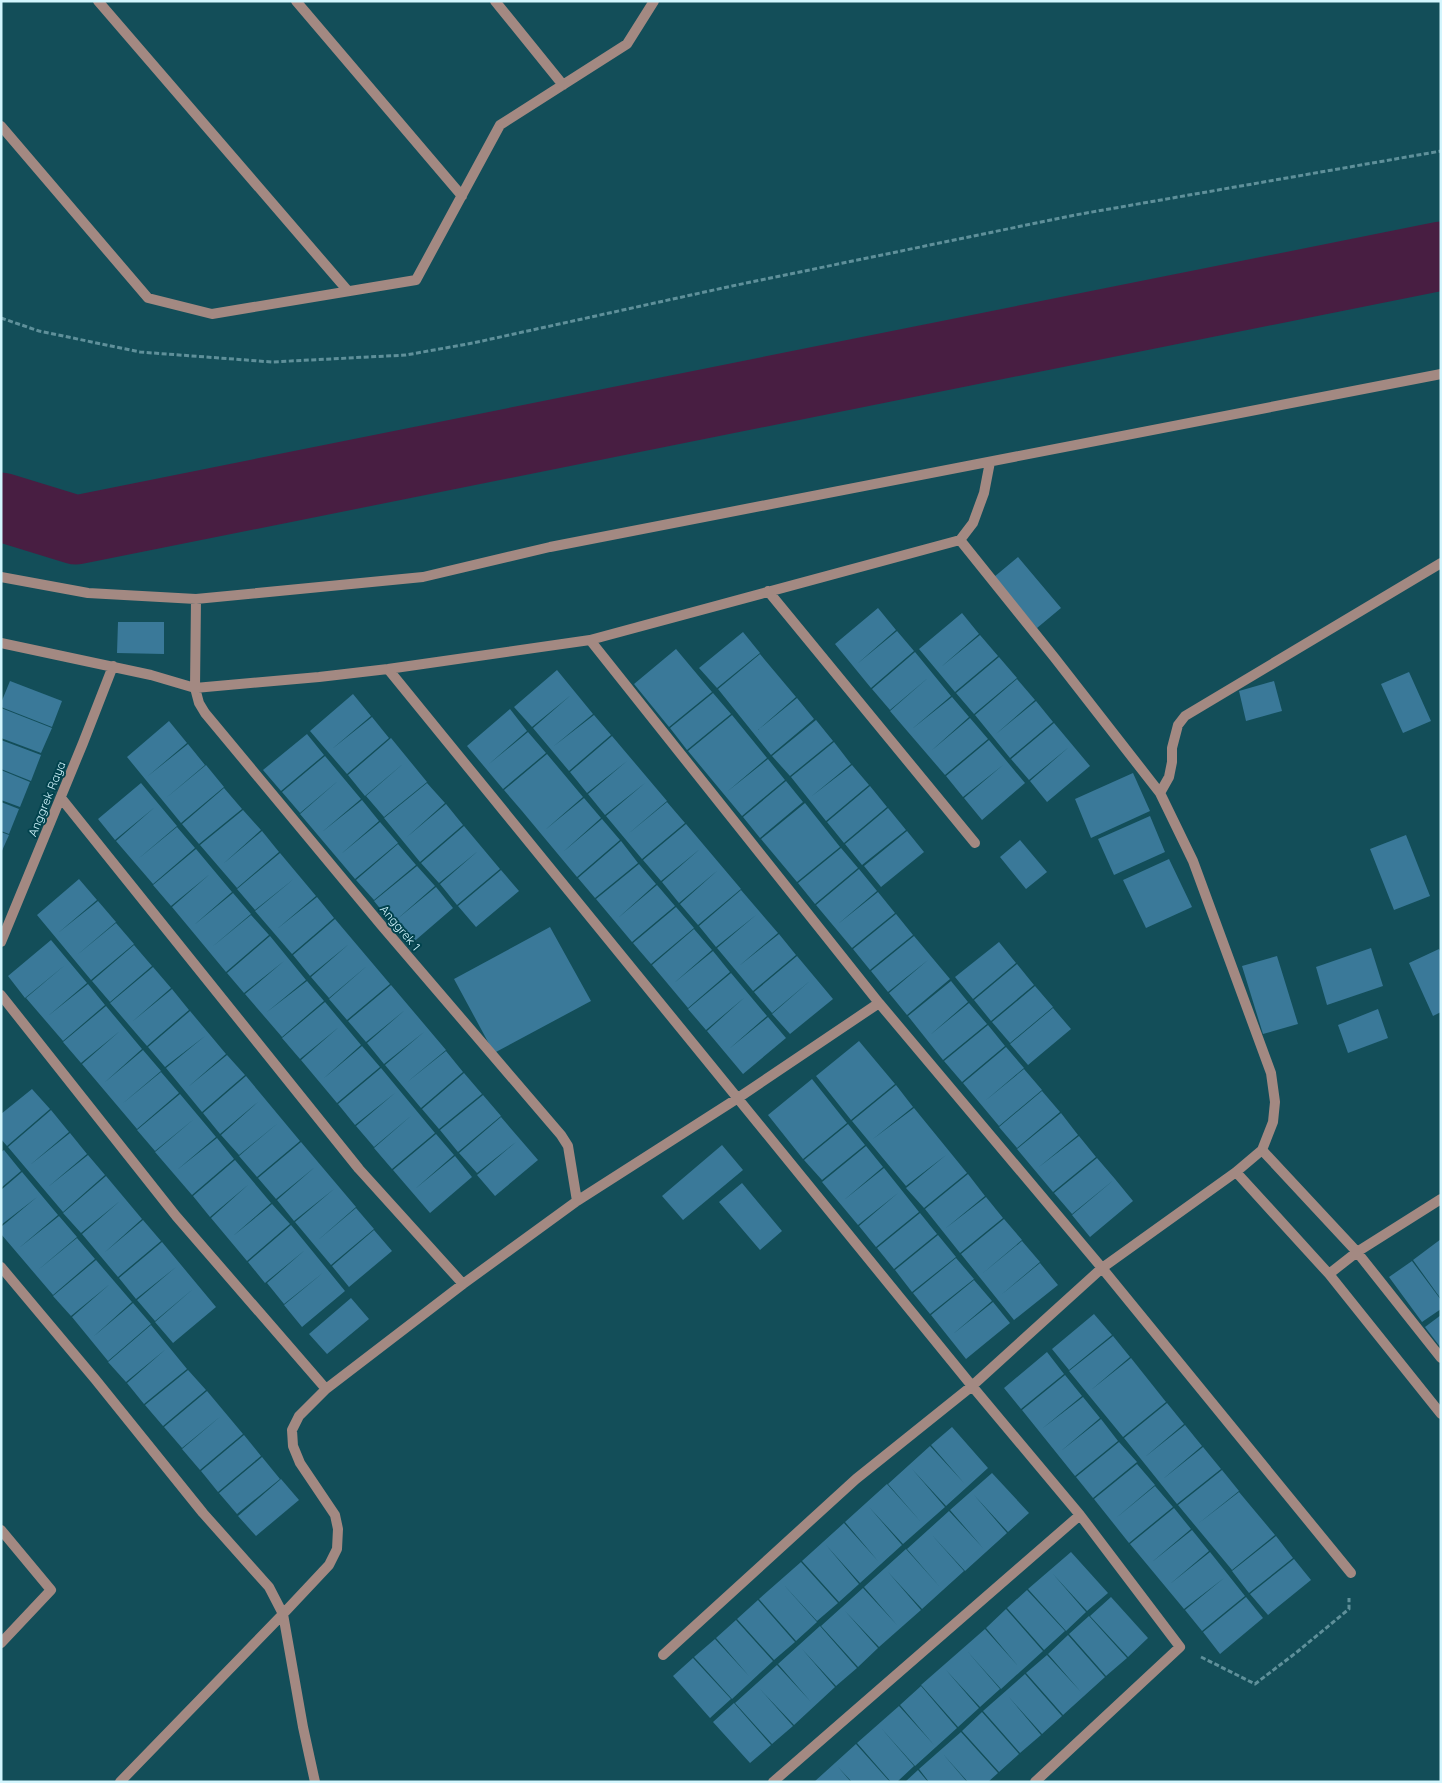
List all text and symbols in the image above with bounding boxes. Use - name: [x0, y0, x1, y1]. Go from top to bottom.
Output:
- street label: Anggrek Raya: [25, 759, 68, 839]
- street label: Anggrek 1: [377, 902, 424, 954]

